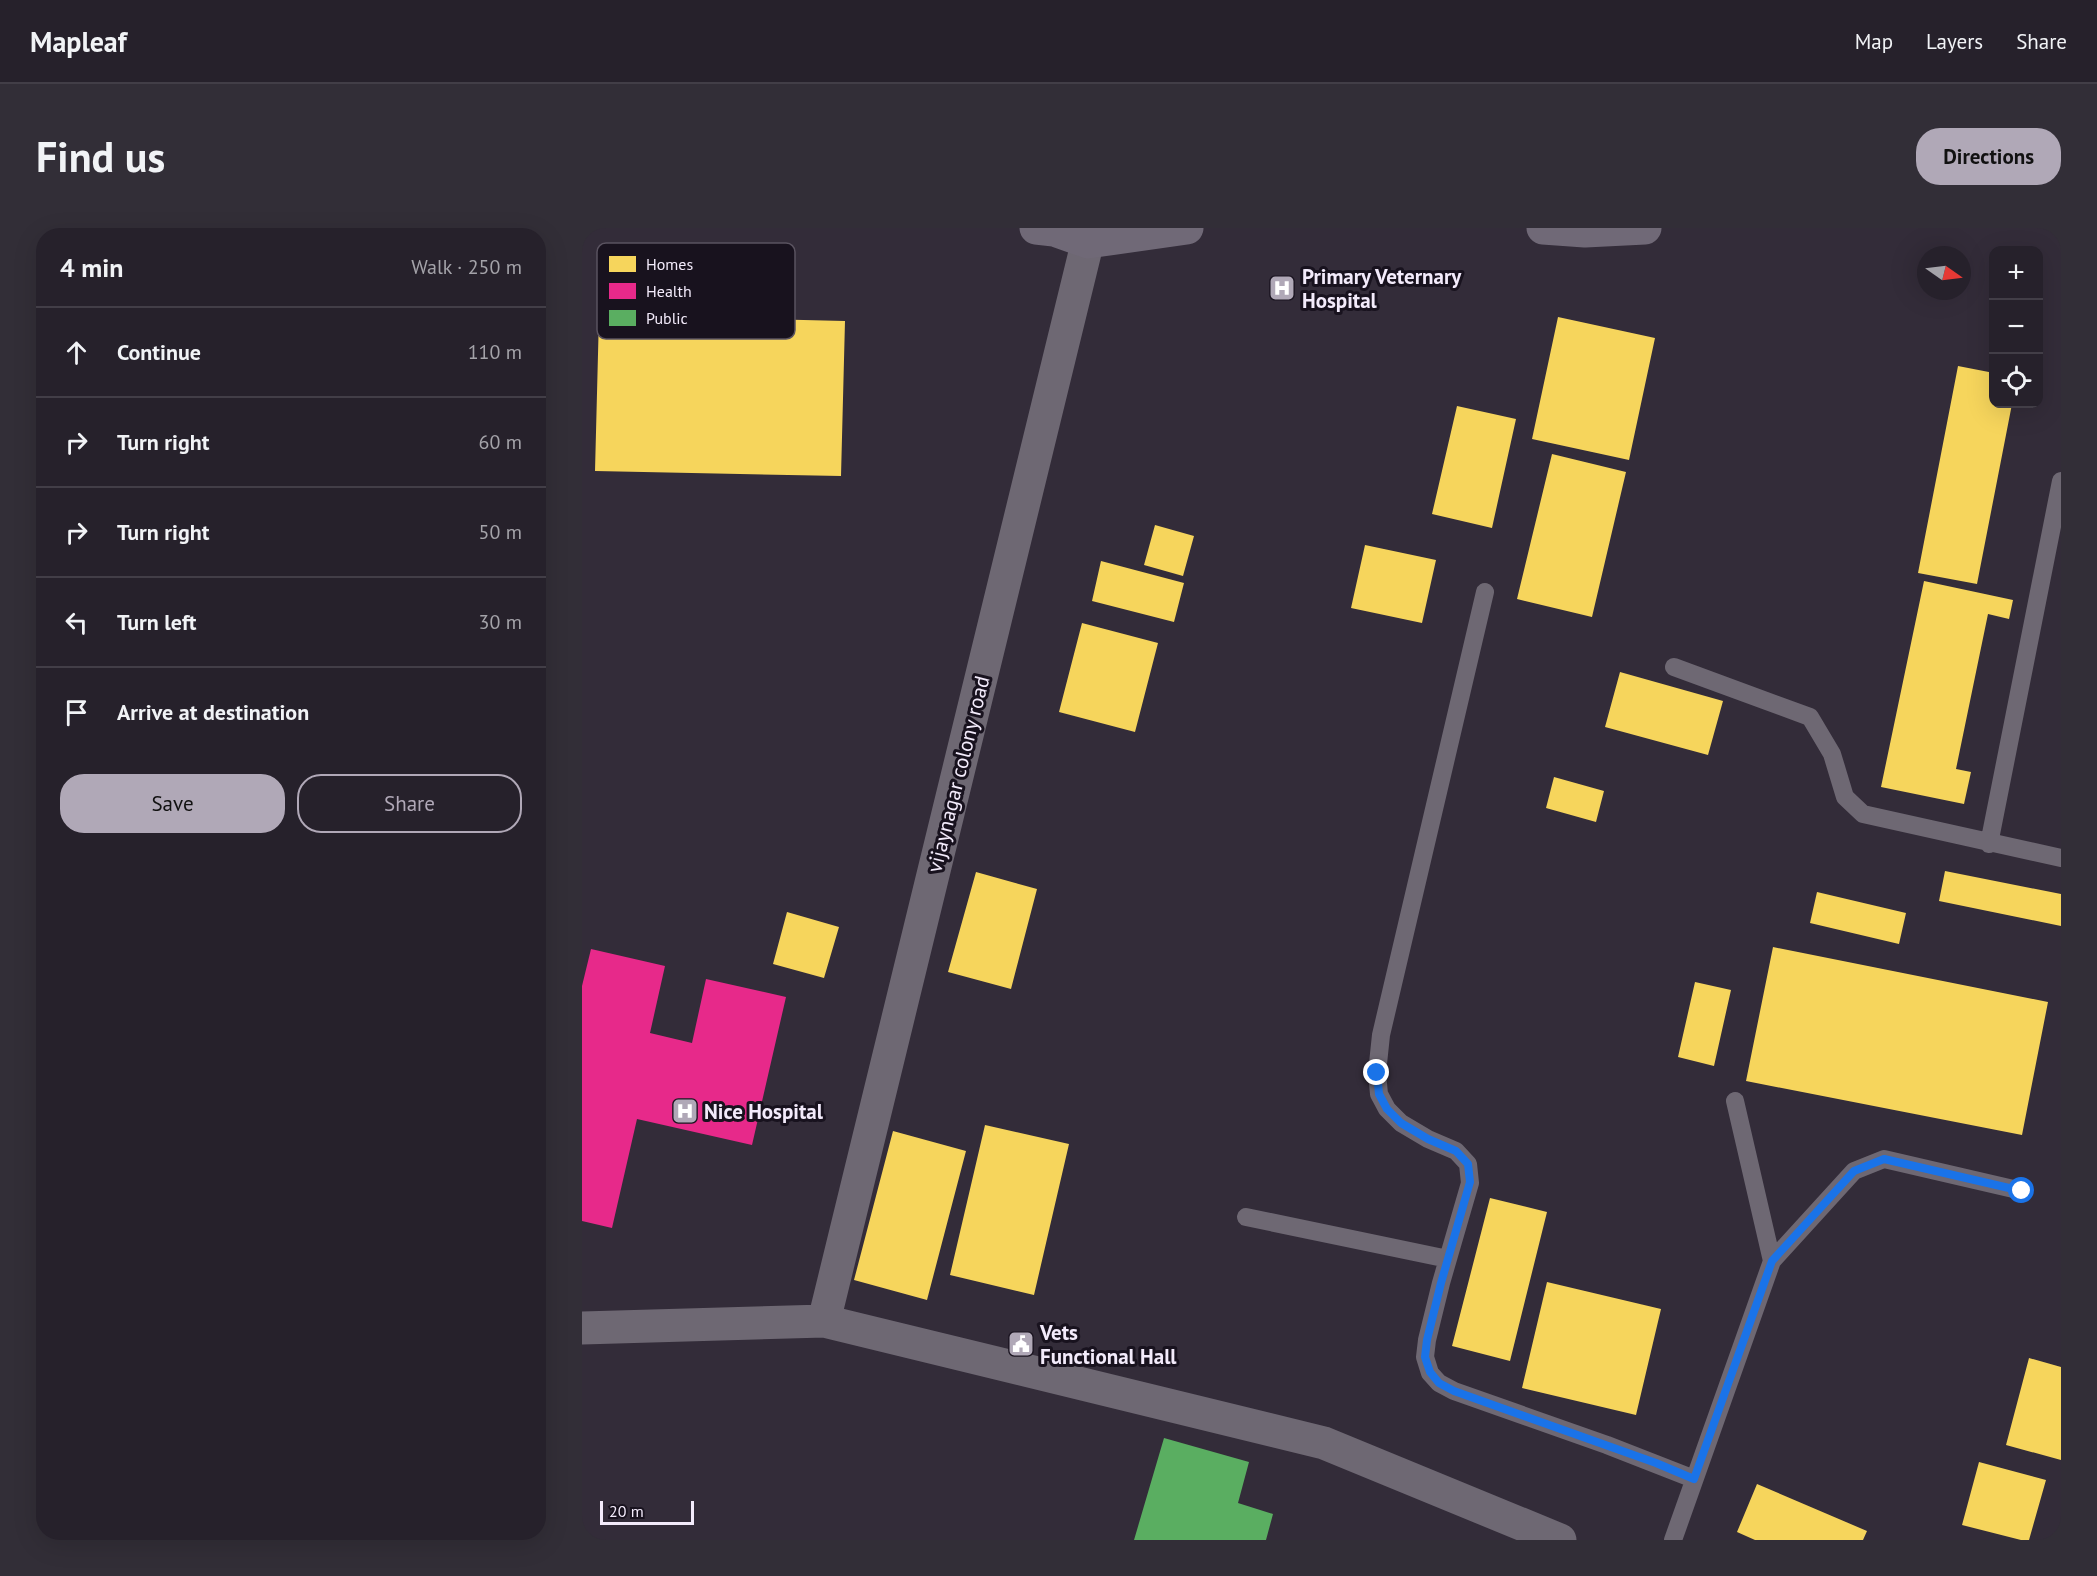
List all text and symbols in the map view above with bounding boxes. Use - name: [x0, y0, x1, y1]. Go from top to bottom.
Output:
- text: Mapleaf: [30, 23, 127, 60]
- text: Map: [1855, 28, 1893, 55]
- text: Layers: [1926, 28, 1983, 55]
- text: Share: [2016, 28, 2067, 55]
- button: Directions: [1916, 128, 2061, 185]
- text: Find us: [36, 129, 165, 184]
- legend: [597, 243, 795, 339]
- north arrow: [1917, 246, 1971, 300]
- map controls: [1989, 246, 2043, 408]
- button: +: [1989, 246, 2043, 300]
- text: 4 min: [60, 251, 123, 284]
- text: Walk · 250 m: [411, 254, 522, 280]
- text: Homes: [646, 254, 693, 274]
- place label: Primary Veternary Hospital: [1302, 263, 1462, 314]
- hospital icon: Primary Veternary Hospital: [1267, 273, 1297, 303]
- text: Health: [646, 281, 692, 301]
- button: −: [1989, 300, 2043, 354]
- text: Public: [646, 308, 688, 328]
- icon: ahead: [60, 336, 93, 369]
- text: Continue: [117, 338, 201, 366]
- text: 110 m: [468, 339, 522, 365]
- button: locate: [1989, 354, 2043, 408]
- icon: right: [60, 426, 93, 459]
- text: Turn right: [117, 428, 209, 456]
- text: 60 m: [479, 429, 522, 455]
- icon: right: [60, 516, 93, 549]
- text: Turn right: [117, 518, 209, 546]
- text: 50 m: [479, 519, 522, 545]
- icon: left: [60, 606, 93, 639]
- text: Turn left: [117, 608, 197, 636]
- text: 30 m: [479, 609, 522, 635]
- street label: vijaynagar colony road: [920, 673, 996, 875]
- icon: arrive: [60, 696, 93, 729]
- text: Arrive at destination: [117, 698, 309, 726]
- button: Save: [60, 774, 285, 833]
- button: Share: [297, 774, 522, 833]
- route end: [1363, 1059, 1389, 1085]
- hospital icon: Nice Hospital: [670, 1096, 700, 1126]
- place label: Nice Hospital: [704, 1098, 824, 1125]
- route start: [2008, 1177, 2034, 1203]
- place label: Vets Functional Hall: [1039, 1319, 1177, 1370]
- public building icon: Vets Functional Hall: [1006, 1329, 1036, 1359]
- scale bar: [600, 1498, 694, 1526]
- text: 20 m: [609, 1501, 644, 1521]

